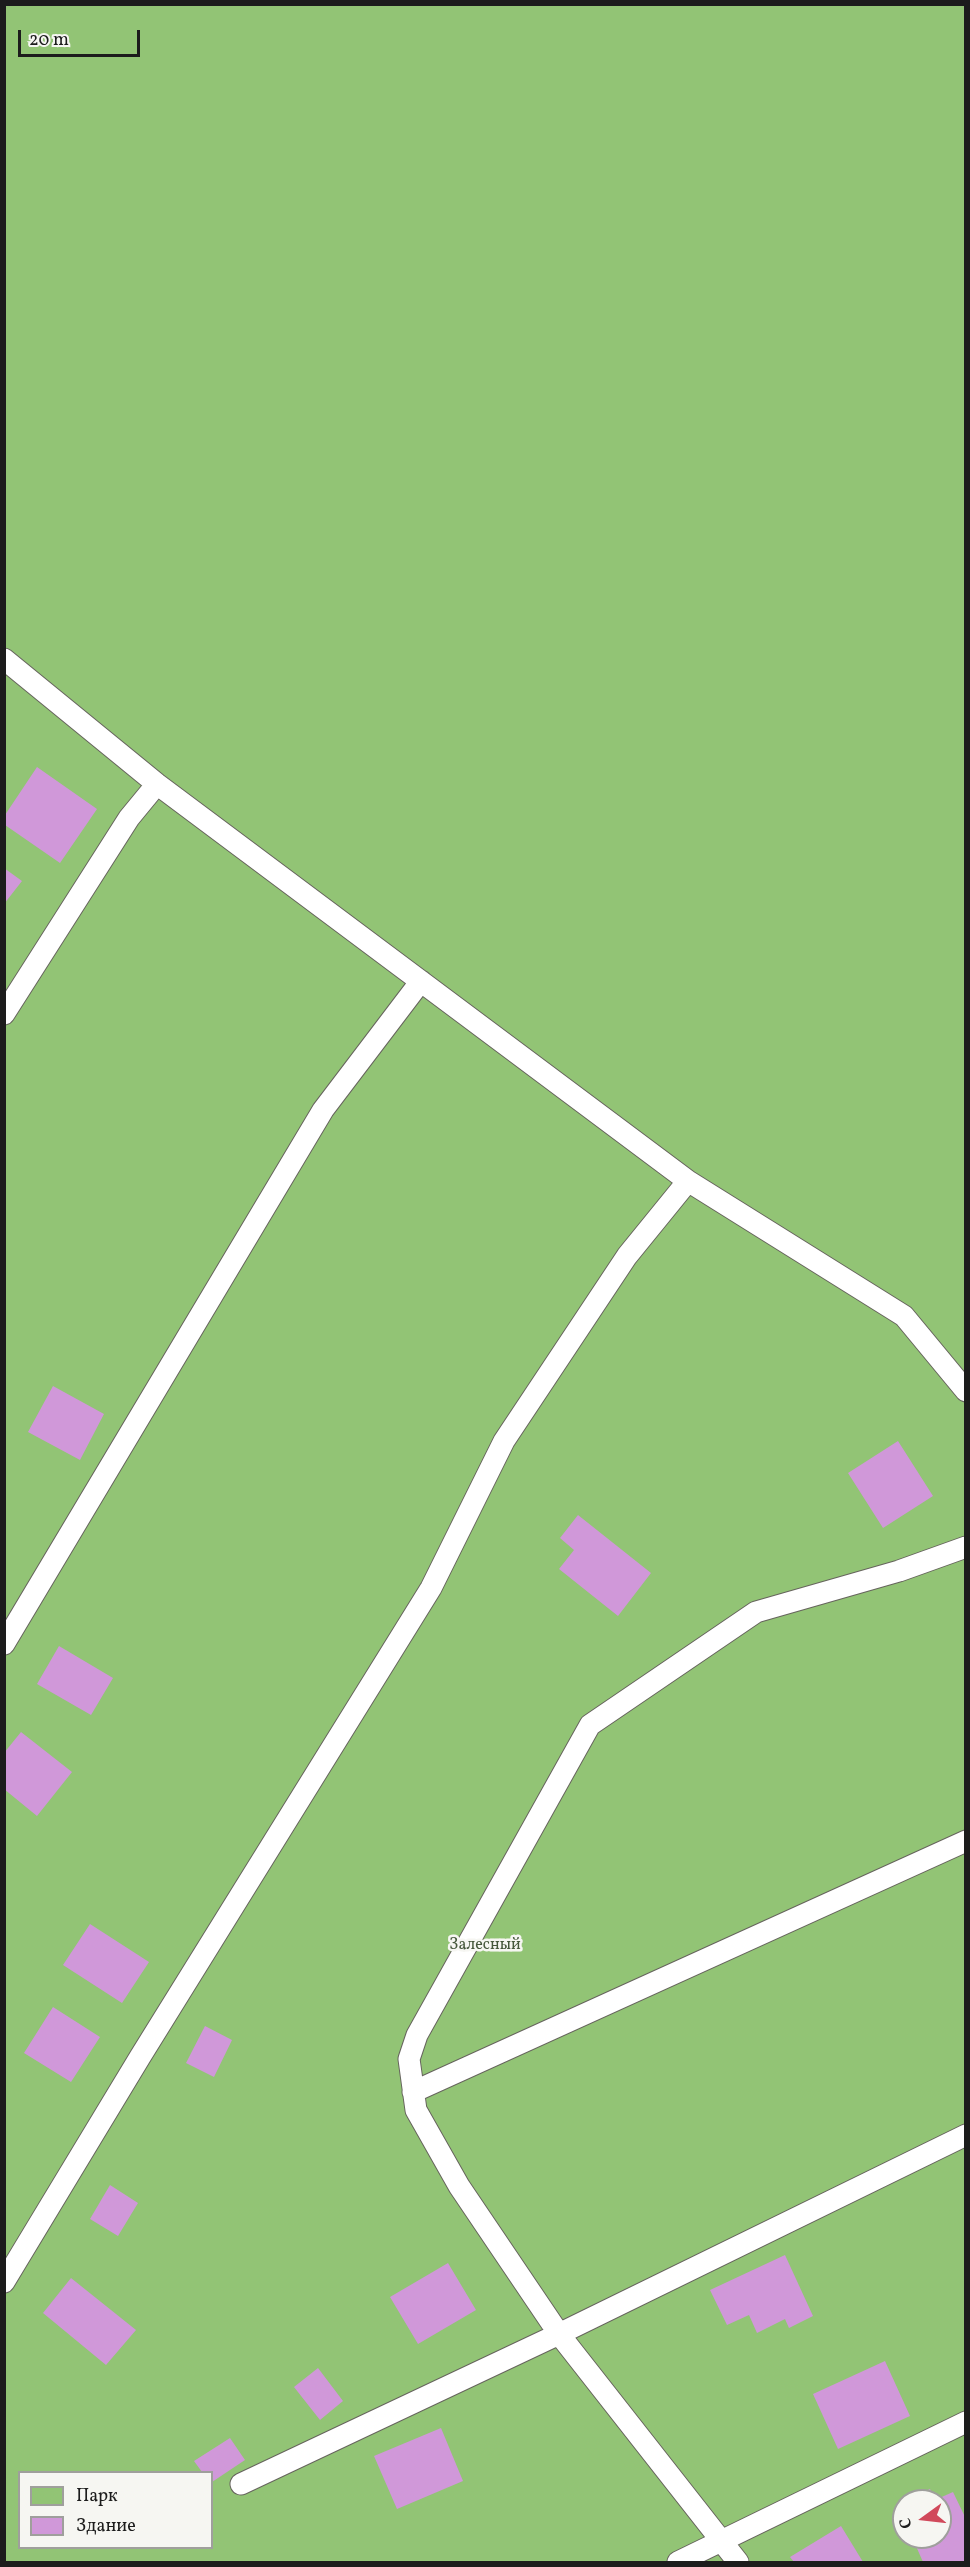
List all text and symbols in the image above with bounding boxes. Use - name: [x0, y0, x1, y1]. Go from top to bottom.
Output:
- scale bar: [21, 18, 142, 56]
- text: 20 m: [29, 28, 69, 53]
- park label: Залесный: [449, 1936, 521, 1956]
- legend: [18, 2471, 213, 2549]
- text: Парк: [76, 2484, 118, 2509]
- north arrow: [892, 2489, 952, 2549]
- text: Здание: [76, 2514, 136, 2539]
- text: С: [895, 2515, 919, 2531]

